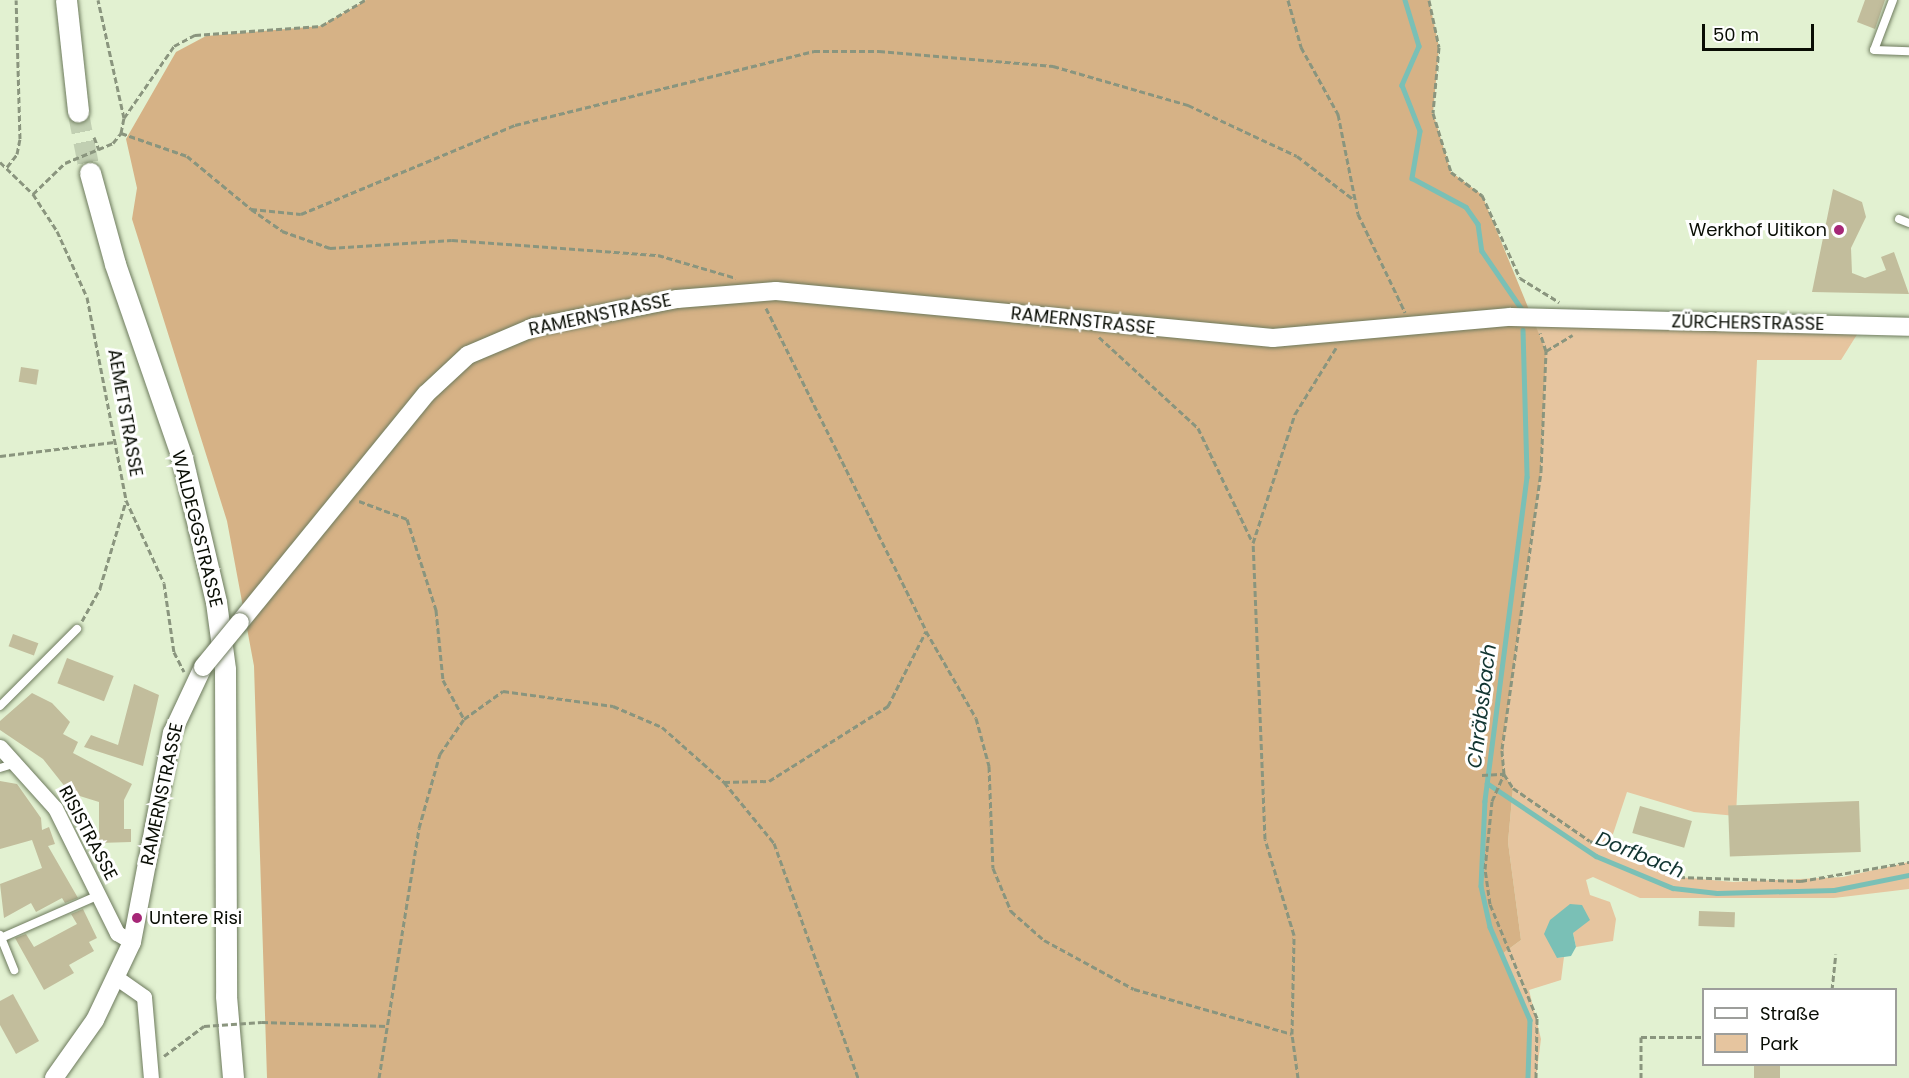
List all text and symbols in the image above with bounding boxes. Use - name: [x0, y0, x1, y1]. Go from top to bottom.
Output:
- scale bar: [1705, 12, 1818, 50]
- text: 50 m: [1713, 22, 1759, 47]
- place label: Werkhof Uitikon: [1689, 219, 1827, 241]
- marker: Werkhof Uitikon: [1832, 223, 1846, 237]
- street label: RAMERNSTRASSE: [527, 289, 673, 341]
- street label: RAMERNSTRASSE: [1010, 303, 1156, 339]
- street label: ZÜRCHERSTRASSE: [1671, 311, 1825, 335]
- street label: AEMETSTRASSE: [103, 347, 147, 479]
- street label: WALDEGGSTRASSE: [167, 448, 227, 610]
- water label: Chräbsbach: [1462, 642, 1502, 770]
- street label: RAMERNSTRASSE: [136, 721, 188, 867]
- street label: RISISTRASSE: [54, 782, 122, 884]
- water label: Dorfbach: [1592, 826, 1688, 884]
- place label: Untere Risi: [149, 907, 242, 929]
- marker: Untere Risi: [130, 911, 144, 925]
- legend: [1702, 988, 1897, 1066]
- text: Straße: [1760, 1001, 1819, 1026]
- text: Park: [1760, 1031, 1799, 1056]

